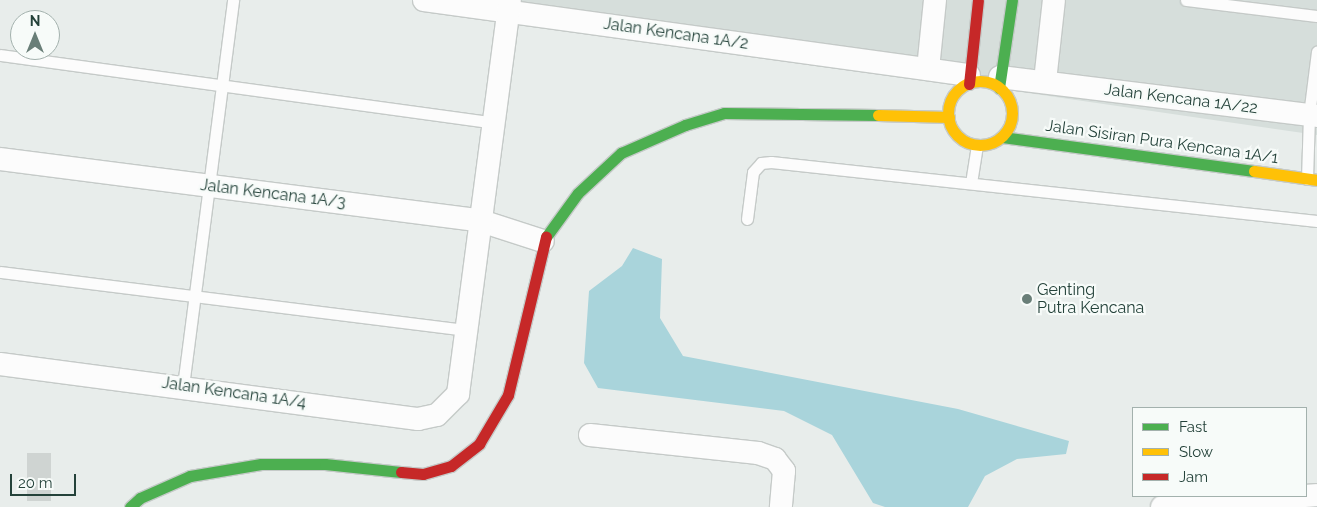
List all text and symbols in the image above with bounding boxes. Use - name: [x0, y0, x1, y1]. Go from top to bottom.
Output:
- north arrow: [10, 10, 60, 60]
- text: N: [30, 13, 40, 29]
- street label: Jalan Kencana 1A/2: [602, 14, 750, 54]
- street label: Jalan Kencana 1A/22: [1103, 80, 1259, 118]
- street label: Jalan Sisiran Pura Kencana 1A/1: [1044, 116, 1280, 168]
- street label: Jalan Kencana 1A/3: [199, 176, 347, 212]
- place label: Genting Putra Kencana: [1037, 280, 1144, 318]
- marker: Genting Putra Kencana: [1021, 293, 1033, 305]
- street label: Jalan Kencana 1A/4: [161, 373, 307, 413]
- legend: [1132, 407, 1307, 497]
- text: Fast: [1179, 418, 1207, 436]
- text: Slow: [1179, 443, 1213, 461]
- scale bar: [12, 464, 79, 496]
- text: Jam: [1179, 468, 1208, 486]
- text: 20 m: [18, 474, 53, 492]

